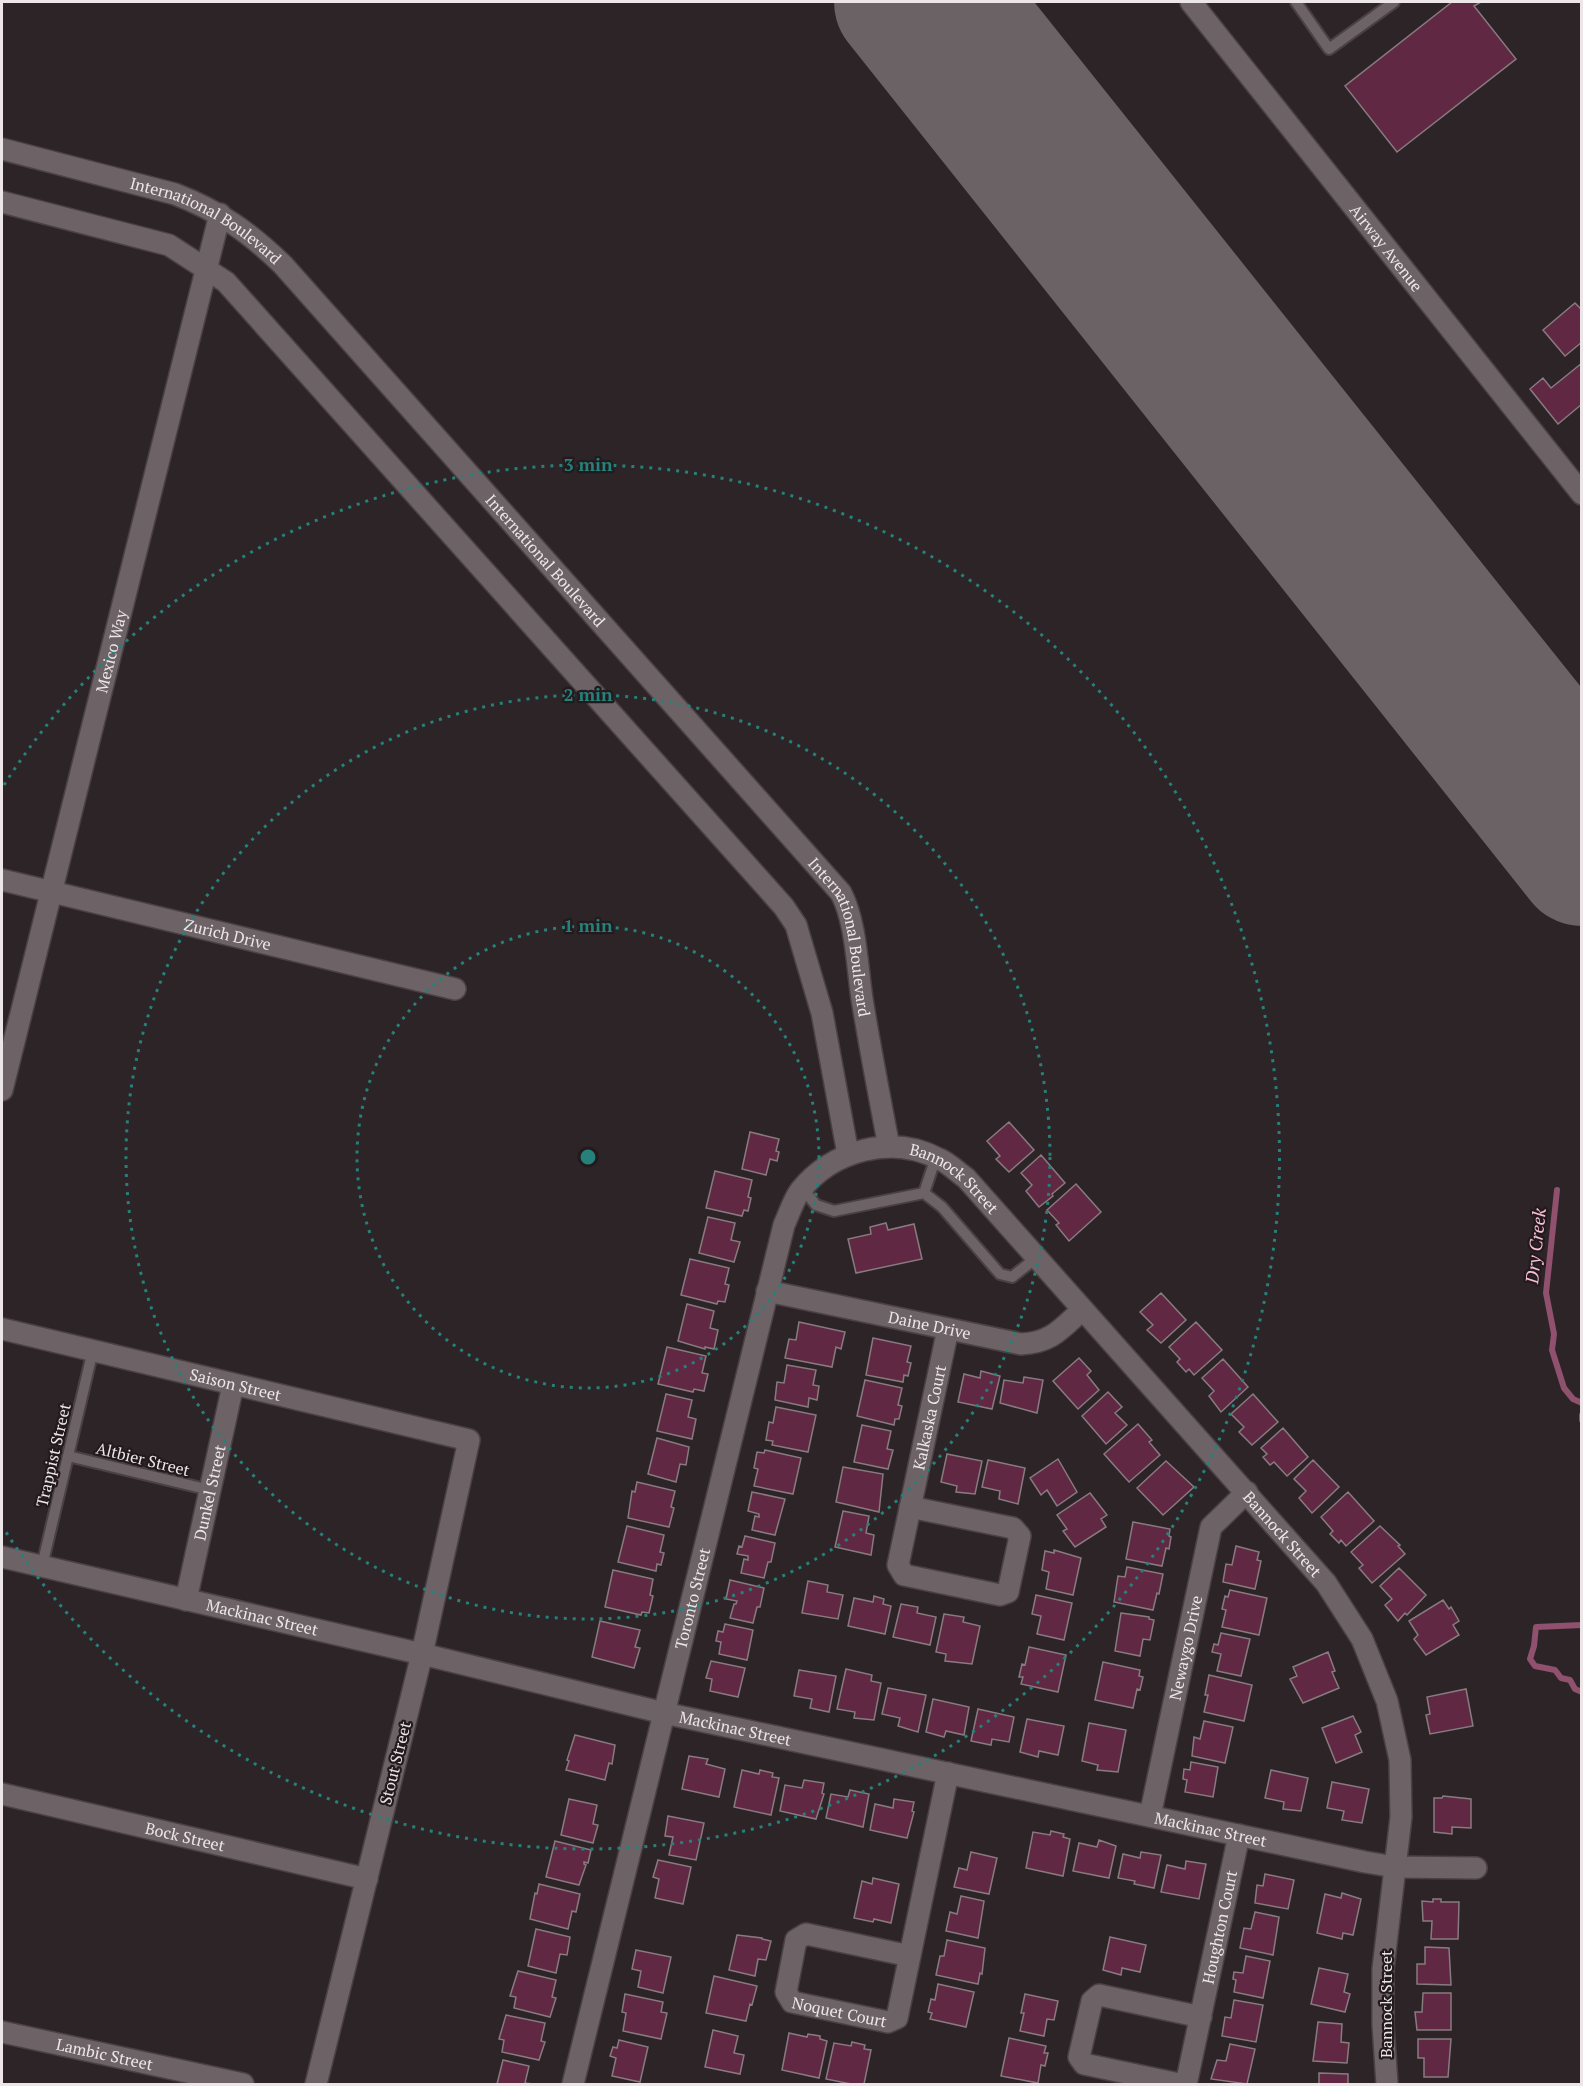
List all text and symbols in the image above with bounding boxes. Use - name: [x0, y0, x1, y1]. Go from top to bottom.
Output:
- street label: International Boulevard: [128, 172, 286, 269]
- street label: Airway Avenue: [1345, 200, 1428, 296]
- text: 3 min: [563, 452, 613, 476]
- street label: International Boulevard: [480, 489, 610, 631]
- street label: Mexico Way: [90, 607, 132, 695]
- text: 2 min: [563, 682, 613, 706]
- street label: International Boulevard: [803, 853, 876, 1018]
- street label: Zurich Drive: [182, 913, 273, 955]
- text: 1 min: [563, 913, 613, 937]
- street label: Bannock Street: [908, 1138, 1004, 1219]
- centre of rings: [578, 1147, 598, 1167]
- water label: Dry Creek: [1519, 1207, 1551, 1286]
- street label: Daine Drive: [886, 1306, 973, 1344]
- street label: Saison Street: [187, 1363, 284, 1406]
- street label: Kalkaska Court: [907, 1363, 951, 1472]
- street label: Trappist Street: [30, 1401, 76, 1509]
- street label: Altbier Street: [94, 1437, 192, 1481]
- street label: Dunkel Street: [188, 1442, 231, 1543]
- street label: Bannock Street: [1238, 1486, 1327, 1582]
- street label: Toronto Street: [669, 1545, 715, 1651]
- street label: Newaygo Drive: [1164, 1593, 1207, 1702]
- street label: Mackinac Street: [204, 1594, 320, 1641]
- street label: Mackinac Street: [677, 1706, 793, 1751]
- street label: Stout Street: [374, 1719, 416, 1807]
- street label: Mackinac Street: [1152, 1807, 1269, 1852]
- street label: Bock Street: [143, 1817, 227, 1857]
- street label: Houghton Court: [1197, 1868, 1242, 1986]
- street label: Bannock Street: [1375, 1950, 1397, 2058]
- street label: Noquet Court: [790, 1991, 889, 2032]
- street label: Lambic Street: [54, 2033, 155, 2075]

